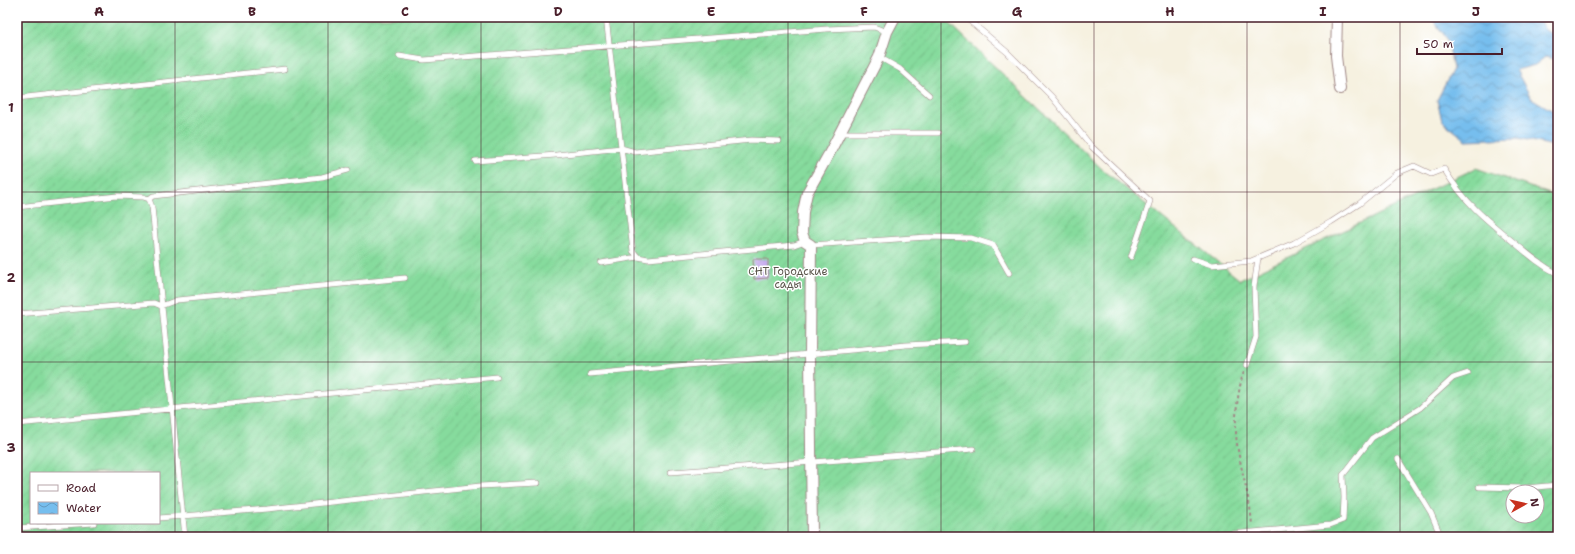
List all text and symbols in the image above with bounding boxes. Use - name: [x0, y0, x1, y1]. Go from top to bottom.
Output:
- text: A: [94, 3, 104, 20]
- text: B: [248, 3, 256, 20]
- text: C: [401, 3, 409, 20]
- text: D: [553, 3, 563, 20]
- text: E: [707, 3, 716, 20]
- text: F: [860, 3, 868, 20]
- text: G: [1012, 3, 1023, 20]
- text: H: [1165, 3, 1175, 20]
- text: I: [1319, 3, 1327, 20]
- text: J: [1472, 3, 1480, 20]
- scale bar: [1417, 30, 1502, 56]
- text: 50 m: [1423, 36, 1453, 52]
- text: 1: [8, 99, 14, 116]
- park label: СНТ Городские сады: [748, 264, 828, 292]
- text: 2: [6, 269, 16, 286]
- text: 3: [6, 439, 16, 456]
- legend: [30, 472, 160, 524]
- text: Road: [66, 480, 97, 496]
- north arrow: [1505, 484, 1545, 524]
- text: N: [1526, 497, 1542, 508]
- text: Water: [66, 500, 102, 516]

